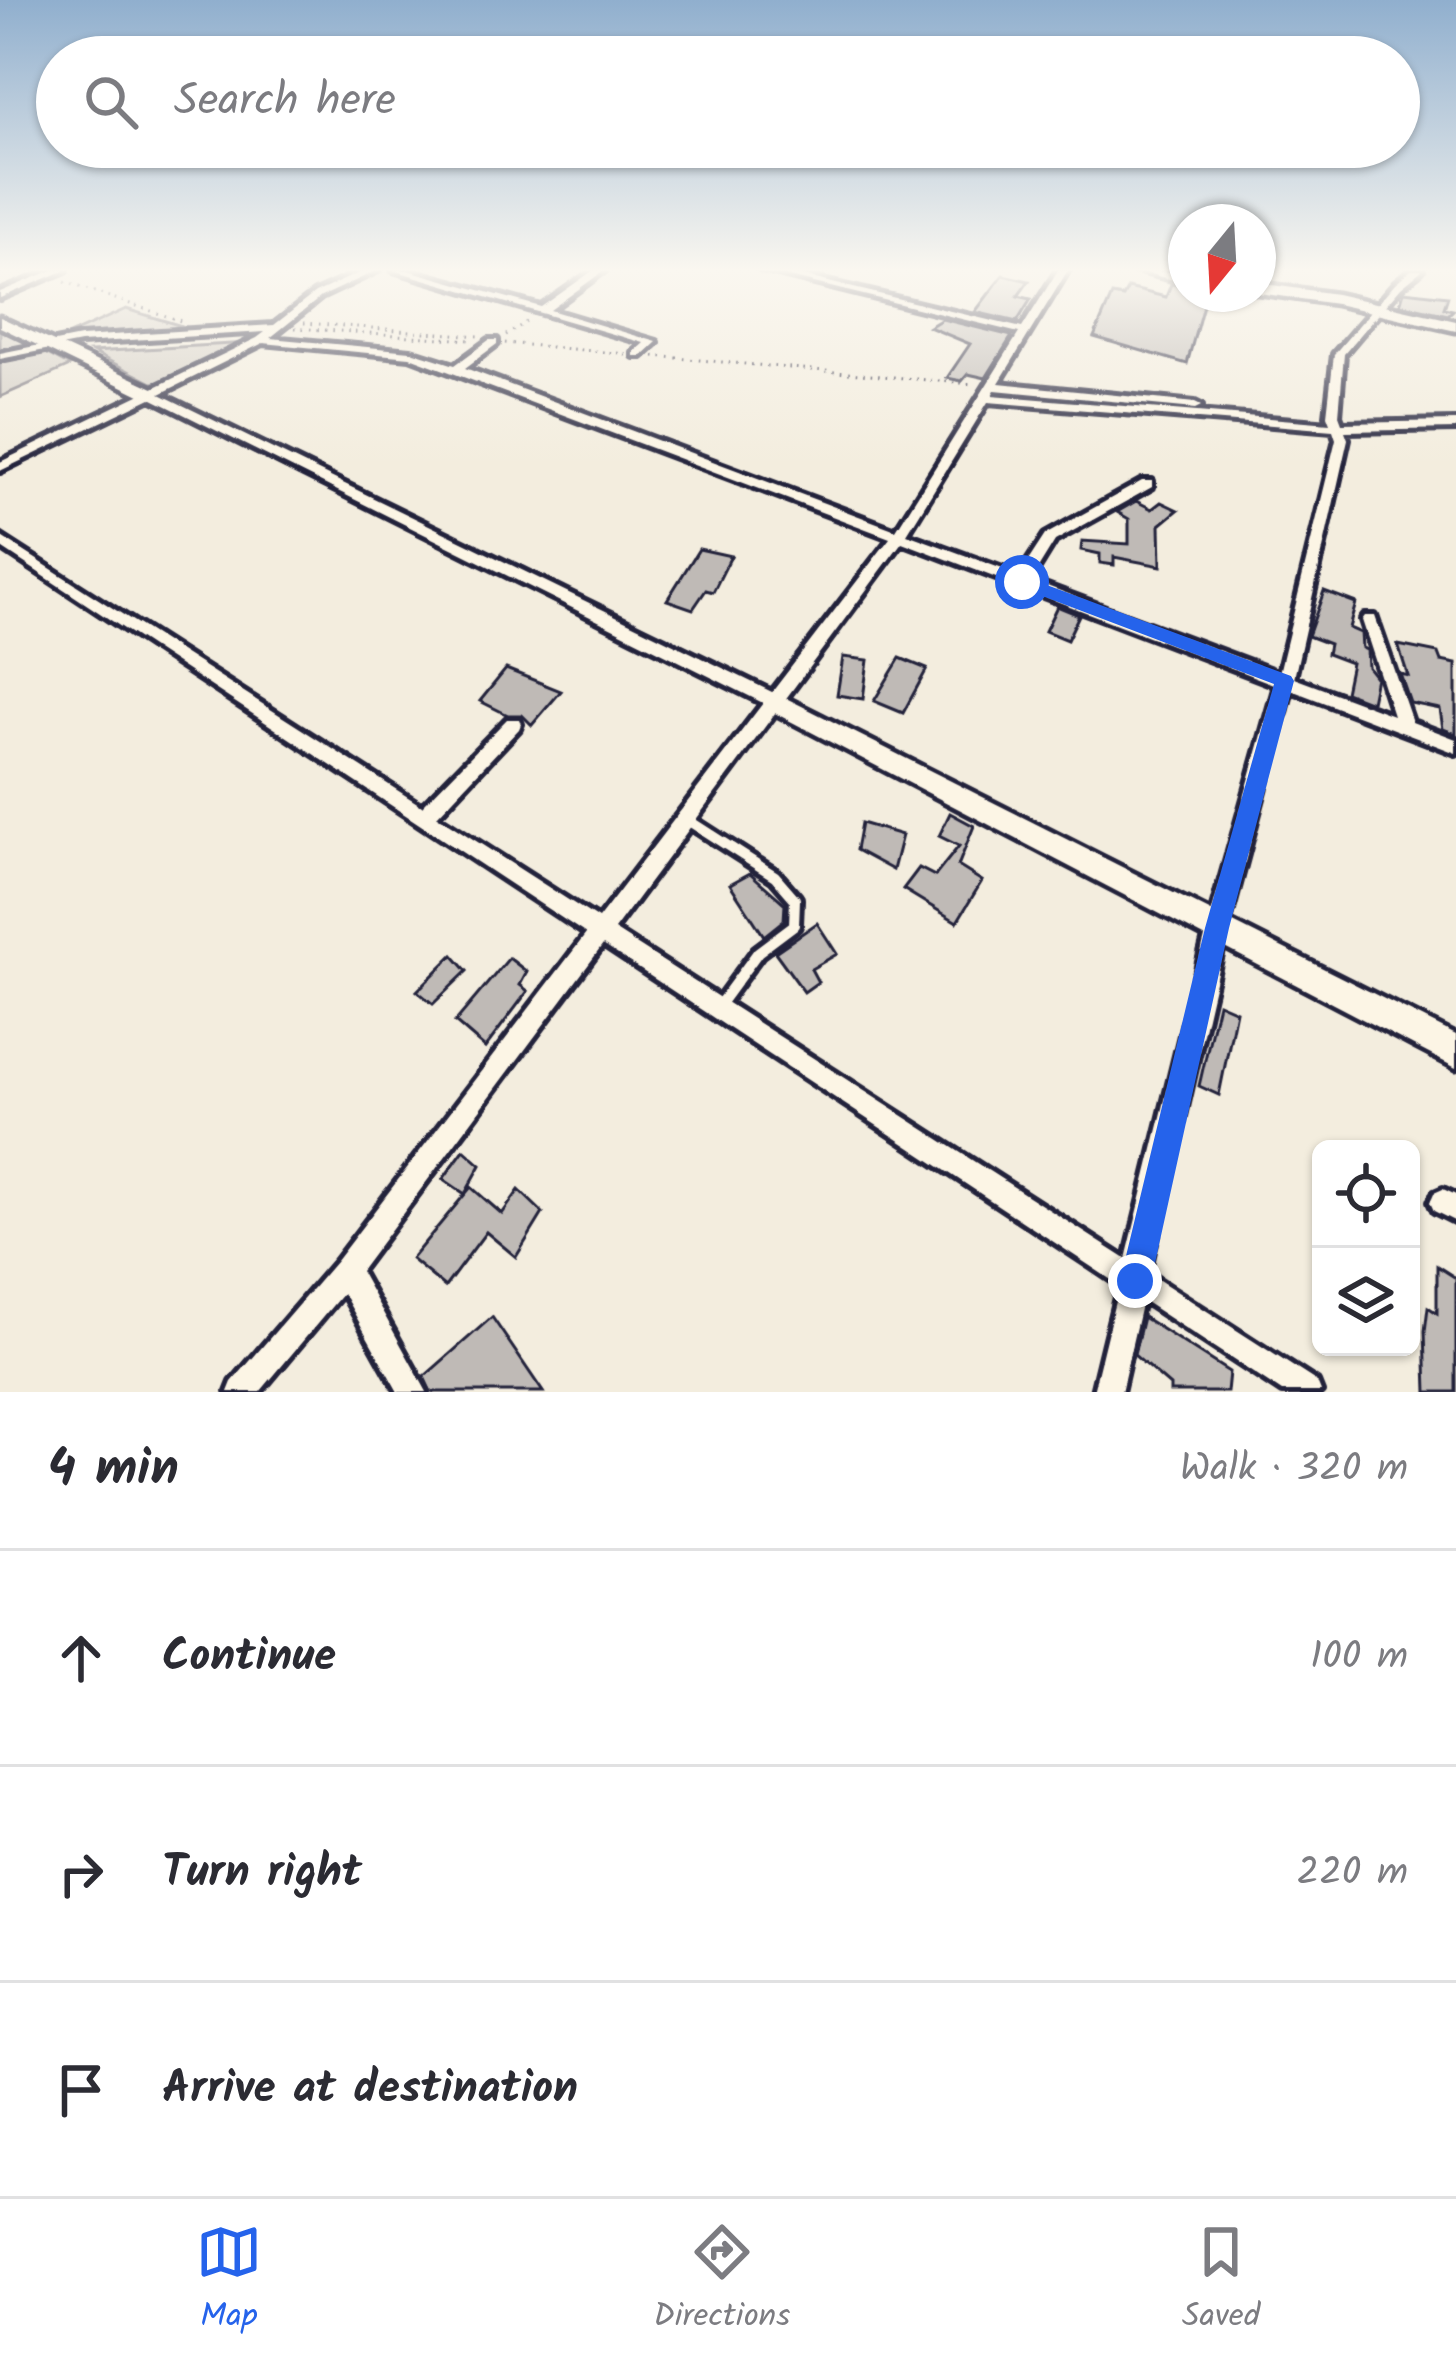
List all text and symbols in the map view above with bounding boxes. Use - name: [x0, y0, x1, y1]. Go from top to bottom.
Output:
- search box: [36, 36, 1420, 168]
- text: Search here: [174, 66, 396, 138]
- icon: search: [78, 69, 144, 135]
- north arrow: [1168, 204, 1276, 312]
- route start: [995, 555, 1049, 609]
- map controls: [1312, 1140, 1420, 1356]
- button: locate: [1312, 1140, 1420, 1248]
- button: layers: [1312, 1248, 1420, 1356]
- route end: [1108, 1254, 1162, 1308]
- text: 4 min: [48, 1430, 179, 1511]
- text: Walk · 320 m: [1180, 1439, 1408, 1501]
- text: Continue: [162, 1622, 336, 1694]
- icon: ahead: [48, 1625, 114, 1691]
- text: 100 m: [1310, 1627, 1408, 1689]
- text: Turn right: [162, 1838, 362, 1910]
- icon: right: [48, 1841, 114, 1907]
- text: 220 m: [1296, 1843, 1408, 1905]
- text: Arrive at destination: [162, 2054, 578, 2126]
- icon: arrive: [48, 2057, 114, 2123]
- tab: Map: [196, 2219, 262, 2344]
- tab: Directions: [653, 2219, 790, 2344]
- tab: Saved: [1182, 2219, 1260, 2344]

